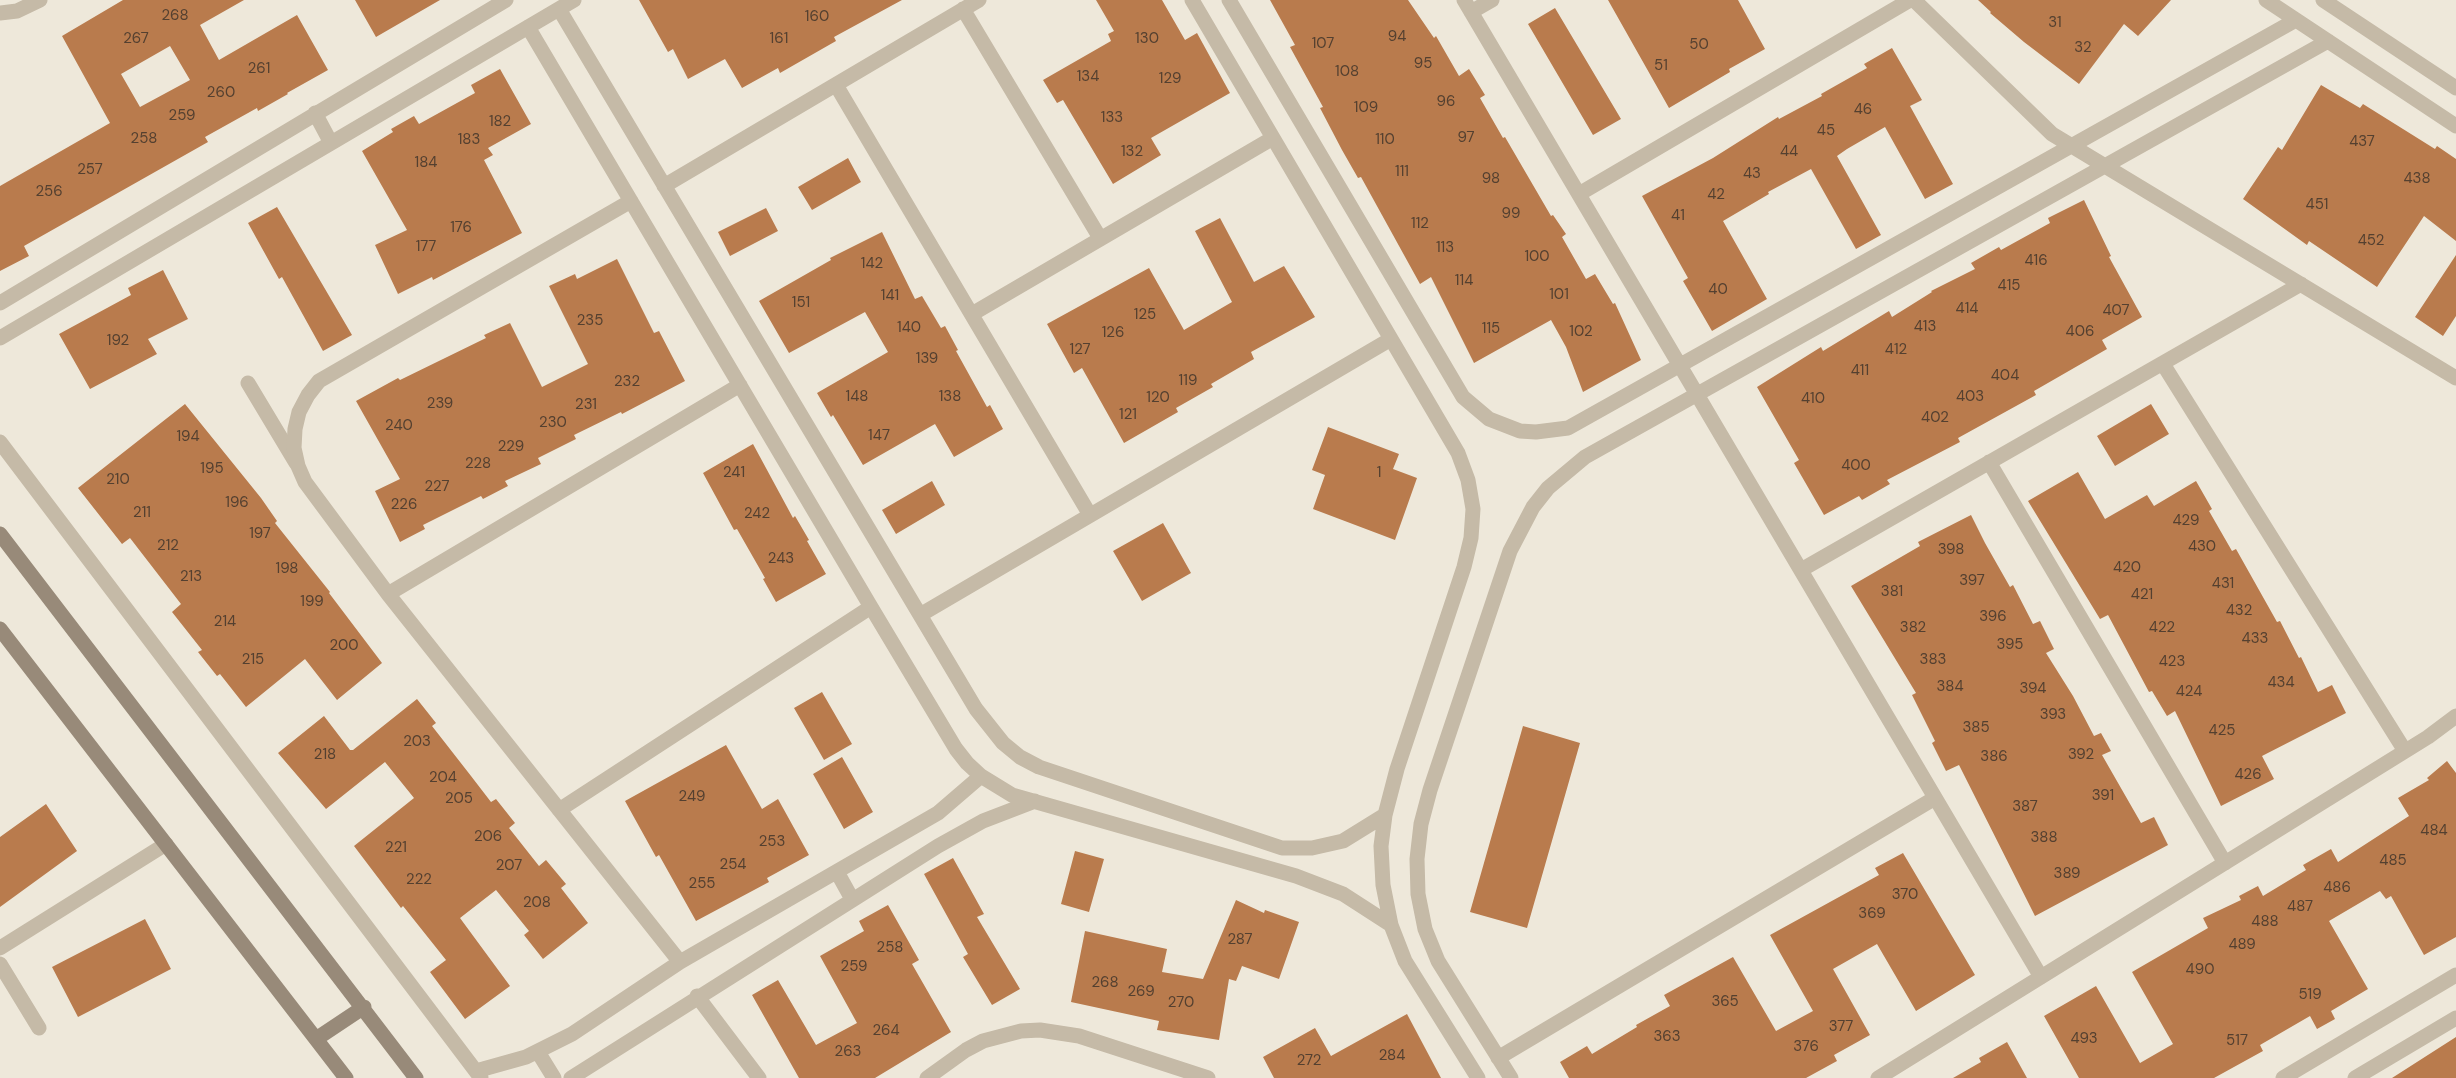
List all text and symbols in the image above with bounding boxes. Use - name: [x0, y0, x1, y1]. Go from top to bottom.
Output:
- house number: 268: [161, 7, 189, 25]
- house number: 160: [805, 8, 829, 26]
- house number: 31: [2048, 14, 2062, 32]
- house number: 94: [1388, 28, 1406, 46]
- house number: 267: [123, 30, 149, 48]
- house number: 161: [770, 30, 788, 48]
- house number: 130: [1135, 30, 1159, 48]
- house number: 107: [1312, 35, 1334, 53]
- house number: 50: [1689, 36, 1709, 54]
- house number: 32: [2074, 39, 2092, 57]
- house number: 95: [1414, 55, 1432, 73]
- house number: 51: [1654, 57, 1668, 75]
- house number: 261: [248, 60, 270, 78]
- house number: 108: [1335, 63, 1359, 81]
- house number: 134: [1077, 68, 1099, 86]
- house number: 129: [1159, 70, 1181, 88]
- house number: 260: [207, 84, 235, 102]
- house number: 96: [1437, 93, 1455, 111]
- house number: 109: [1354, 99, 1378, 117]
- house number: 46: [1854, 101, 1872, 119]
- house number: 259: [169, 107, 195, 125]
- house number: 133: [1101, 109, 1123, 127]
- house number: 182: [489, 113, 511, 131]
- house number: 45: [1817, 122, 1835, 140]
- house number: 97: [1457, 129, 1475, 147]
- house number: 258: [131, 130, 157, 148]
- house number: 183: [458, 131, 480, 149]
- house number: 110: [1375, 131, 1395, 149]
- house number: 437: [2349, 133, 2375, 151]
- house number: 132: [1121, 143, 1143, 161]
- house number: 44: [1780, 143, 1798, 161]
- house number: 184: [415, 154, 437, 172]
- house number: 257: [77, 161, 103, 179]
- house number: 111: [1395, 163, 1409, 181]
- house number: 43: [1743, 165, 1761, 183]
- house number: 98: [1482, 170, 1500, 188]
- house number: 438: [2403, 170, 2431, 188]
- house number: 256: [35, 183, 63, 201]
- house number: 42: [1707, 186, 1725, 204]
- house number: 451: [2306, 196, 2328, 214]
- house number: 99: [1502, 205, 1520, 223]
- house number: 41: [1671, 207, 1685, 225]
- house number: 112: [1411, 215, 1429, 233]
- house number: 176: [450, 219, 472, 237]
- house number: 452: [2358, 232, 2384, 250]
- house number: 177: [416, 238, 436, 256]
- house number: 113: [1436, 239, 1454, 257]
- house number: 100: [1524, 248, 1550, 266]
- house number: 416: [2024, 252, 2048, 270]
- house number: 142: [861, 255, 883, 273]
- house number: 114: [1455, 272, 1473, 290]
- house number: 415: [1998, 277, 2020, 295]
- house number: 40: [1708, 281, 1728, 299]
- house number: 101: [1549, 286, 1569, 304]
- house number: 141: [881, 287, 899, 305]
- house number: 151: [792, 294, 810, 312]
- house number: 414: [1956, 300, 1978, 318]
- house number: 407: [2102, 302, 2130, 320]
- house number: 125: [1134, 306, 1156, 324]
- house number: 235: [577, 312, 603, 330]
- house number: 413: [1914, 318, 1936, 336]
- house number: 140: [897, 319, 921, 337]
- house number: 115: [1482, 320, 1500, 338]
- house number: 102: [1569, 323, 1593, 341]
- house number: 406: [2066, 323, 2094, 341]
- house number: 126: [1102, 324, 1124, 342]
- house number: 192: [107, 332, 129, 350]
- house number: 127: [1069, 341, 1091, 359]
- house number: 412: [1885, 341, 1907, 359]
- house number: 139: [916, 350, 938, 368]
- house number: 411: [1851, 362, 1869, 380]
- house number: 404: [1991, 367, 2019, 385]
- house number: 119: [1179, 372, 1197, 390]
- house number: 232: [614, 373, 640, 391]
- house number: 148: [846, 388, 868, 406]
- house number: 138: [939, 388, 961, 406]
- house number: 403: [1956, 388, 1984, 406]
- house number: 120: [1146, 389, 1170, 407]
- house number: 410: [1801, 390, 1825, 408]
- house number: 239: [427, 395, 453, 413]
- house number: 231: [575, 396, 597, 414]
- house number: 121: [1119, 406, 1137, 424]
- house number: 402: [1921, 409, 1949, 427]
- house number: 230: [539, 414, 567, 432]
- house number: 240: [385, 417, 413, 435]
- house number: 147: [868, 427, 890, 445]
- house number: 194: [176, 428, 200, 446]
- house number: 229: [498, 438, 524, 456]
- house number: 228: [465, 455, 491, 473]
- house number: 400: [1841, 457, 1871, 475]
- house number: 195: [200, 460, 224, 478]
- house number: 241: [723, 464, 745, 482]
- house number: 1: [1377, 464, 1381, 482]
- house number: 210: [106, 471, 130, 489]
- house number: 227: [424, 478, 450, 496]
- house number: 196: [225, 494, 249, 512]
- house number: 226: [391, 496, 417, 514]
- house number: 211: [133, 504, 151, 522]
- house number: 242: [744, 505, 770, 523]
- house number: 429: [2172, 512, 2200, 530]
- house number: 197: [249, 525, 271, 543]
- house number: 212: [157, 537, 179, 555]
- house number: 430: [2188, 538, 2216, 556]
- house number: 398: [1938, 541, 1964, 559]
- house number: 243: [768, 550, 794, 568]
- house number: 420: [2113, 559, 2141, 577]
- house number: 198: [276, 560, 298, 578]
- house number: 213: [180, 568, 202, 586]
- house number: 397: [1959, 572, 1985, 590]
- house number: 431: [2212, 575, 2234, 593]
- house number: 381: [1881, 583, 1903, 601]
- house number: 421: [2131, 586, 2153, 604]
- house number: 199: [300, 593, 324, 611]
- house number: 432: [2226, 602, 2252, 620]
- house number: 396: [1979, 608, 2007, 626]
- house number: 214: [214, 613, 236, 631]
- house number: 382: [1900, 619, 1926, 637]
- house number: 422: [2149, 619, 2175, 637]
- house number: 433: [2242, 630, 2268, 648]
- house number: 395: [1997, 636, 2023, 654]
- house number: 200: [329, 637, 359, 655]
- house number: 215: [242, 651, 264, 669]
- house number: 383: [1920, 651, 1946, 669]
- house number: 423: [2159, 653, 2185, 671]
- house number: 434: [2267, 674, 2295, 692]
- house number: 384: [1936, 678, 1964, 696]
- house number: 394: [2020, 680, 2046, 698]
- house number: 424: [2176, 683, 2202, 701]
- house number: 393: [2040, 706, 2066, 724]
- house number: 385: [1962, 719, 1990, 737]
- house number: 425: [2209, 722, 2235, 740]
- house number: 203: [403, 733, 431, 751]
- house number: 218: [314, 746, 336, 764]
- house number: 392: [2068, 746, 2094, 764]
- house number: 386: [1980, 748, 2008, 766]
- house number: 426: [2234, 766, 2262, 784]
- house number: 204: [429, 769, 457, 787]
- house number: 391: [2092, 787, 2114, 805]
- house number: 249: [679, 788, 705, 806]
- house number: 205: [445, 790, 473, 808]
- house number: 387: [2012, 798, 2038, 816]
- house number: 484: [2420, 822, 2448, 840]
- house number: 206: [474, 828, 502, 846]
- house number: 388: [2030, 829, 2058, 847]
- house number: 253: [759, 833, 785, 851]
- house number: 221: [385, 839, 407, 857]
- house number: 485: [2379, 852, 2407, 870]
- house number: 254: [720, 856, 746, 874]
- house number: 207: [496, 857, 522, 875]
- house number: 389: [2054, 865, 2080, 883]
- house number: 222: [406, 871, 432, 889]
- house number: 255: [689, 875, 715, 893]
- house number: 486: [2323, 879, 2351, 897]
- house number: 370: [1892, 886, 1918, 904]
- house number: 208: [523, 894, 551, 912]
- house number: 487: [2287, 898, 2313, 916]
- house number: 369: [1858, 905, 1886, 923]
- house number: 488: [2251, 913, 2279, 931]
- house number: 287: [1227, 931, 1253, 949]
- house number: 489: [2228, 936, 2256, 954]
- house number: 258: [877, 939, 903, 957]
- house number: 259: [841, 958, 867, 976]
- house number: 490: [2186, 961, 2214, 979]
- house number: 268: [1091, 974, 1119, 992]
- house number: 269: [1127, 983, 1155, 1001]
- house number: 519: [2298, 986, 2322, 1004]
- house number: 365: [1711, 993, 1739, 1011]
- house number: 270: [1168, 994, 1194, 1012]
- house number: 377: [1829, 1018, 1853, 1036]
- house number: 264: [872, 1022, 900, 1040]
- house number: 363: [1653, 1028, 1681, 1046]
- house number: 493: [2070, 1030, 2098, 1048]
- house number: 517: [2226, 1032, 2248, 1050]
- house number: 376: [1793, 1038, 1819, 1056]
- house number: 263: [835, 1043, 861, 1061]
- house number: 284: [1379, 1047, 1405, 1065]
- house number: 272: [1297, 1052, 1321, 1070]

